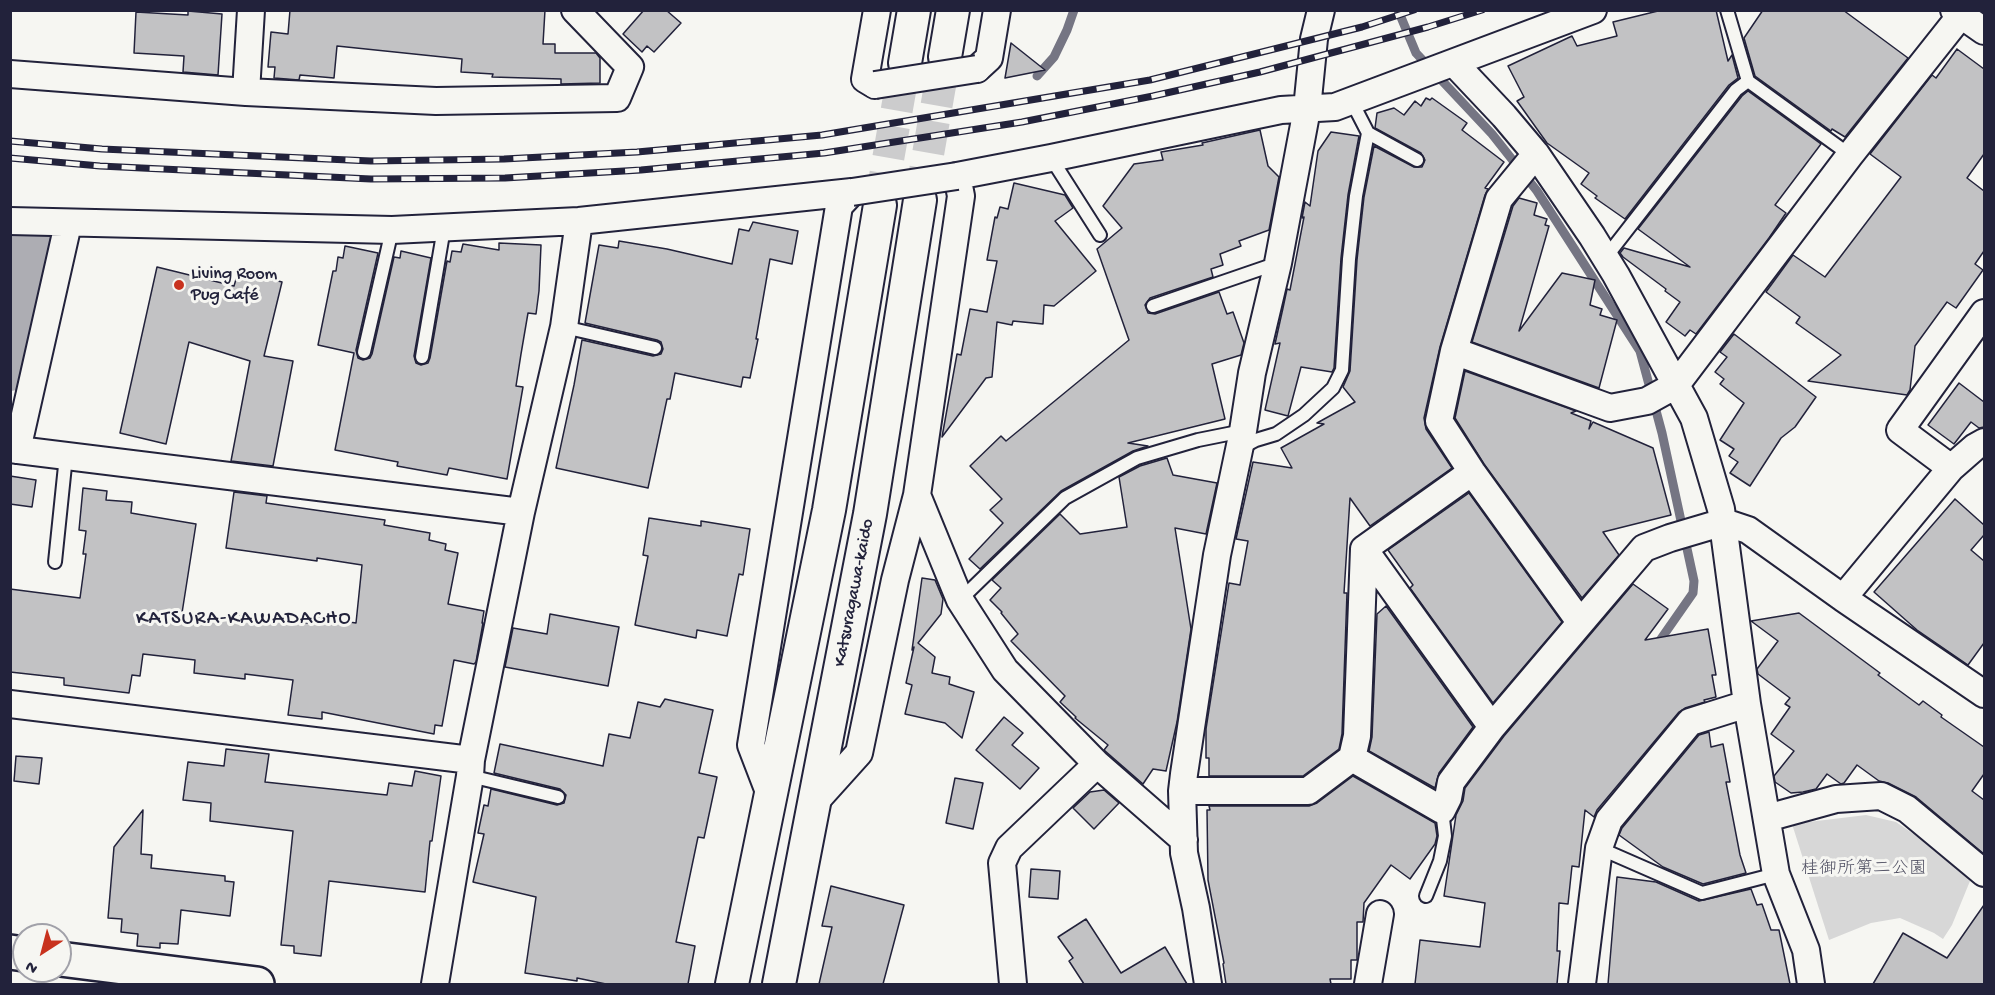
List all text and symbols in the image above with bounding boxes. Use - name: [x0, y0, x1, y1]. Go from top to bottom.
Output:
- place label: Living Room Pug Café: [191, 264, 277, 306]
- marker: Living Room Pug Café: [172, 278, 186, 292]
- street label: Katsuragawa-kaido: [830, 517, 880, 669]
- district label: KATSURA-KAWADACHO: [136, 608, 352, 632]
- park label: 桂御所第二公園: [1801, 859, 1927, 881]
- north arrow: [12, 923, 72, 983]
- text: N: [22, 956, 42, 977]

